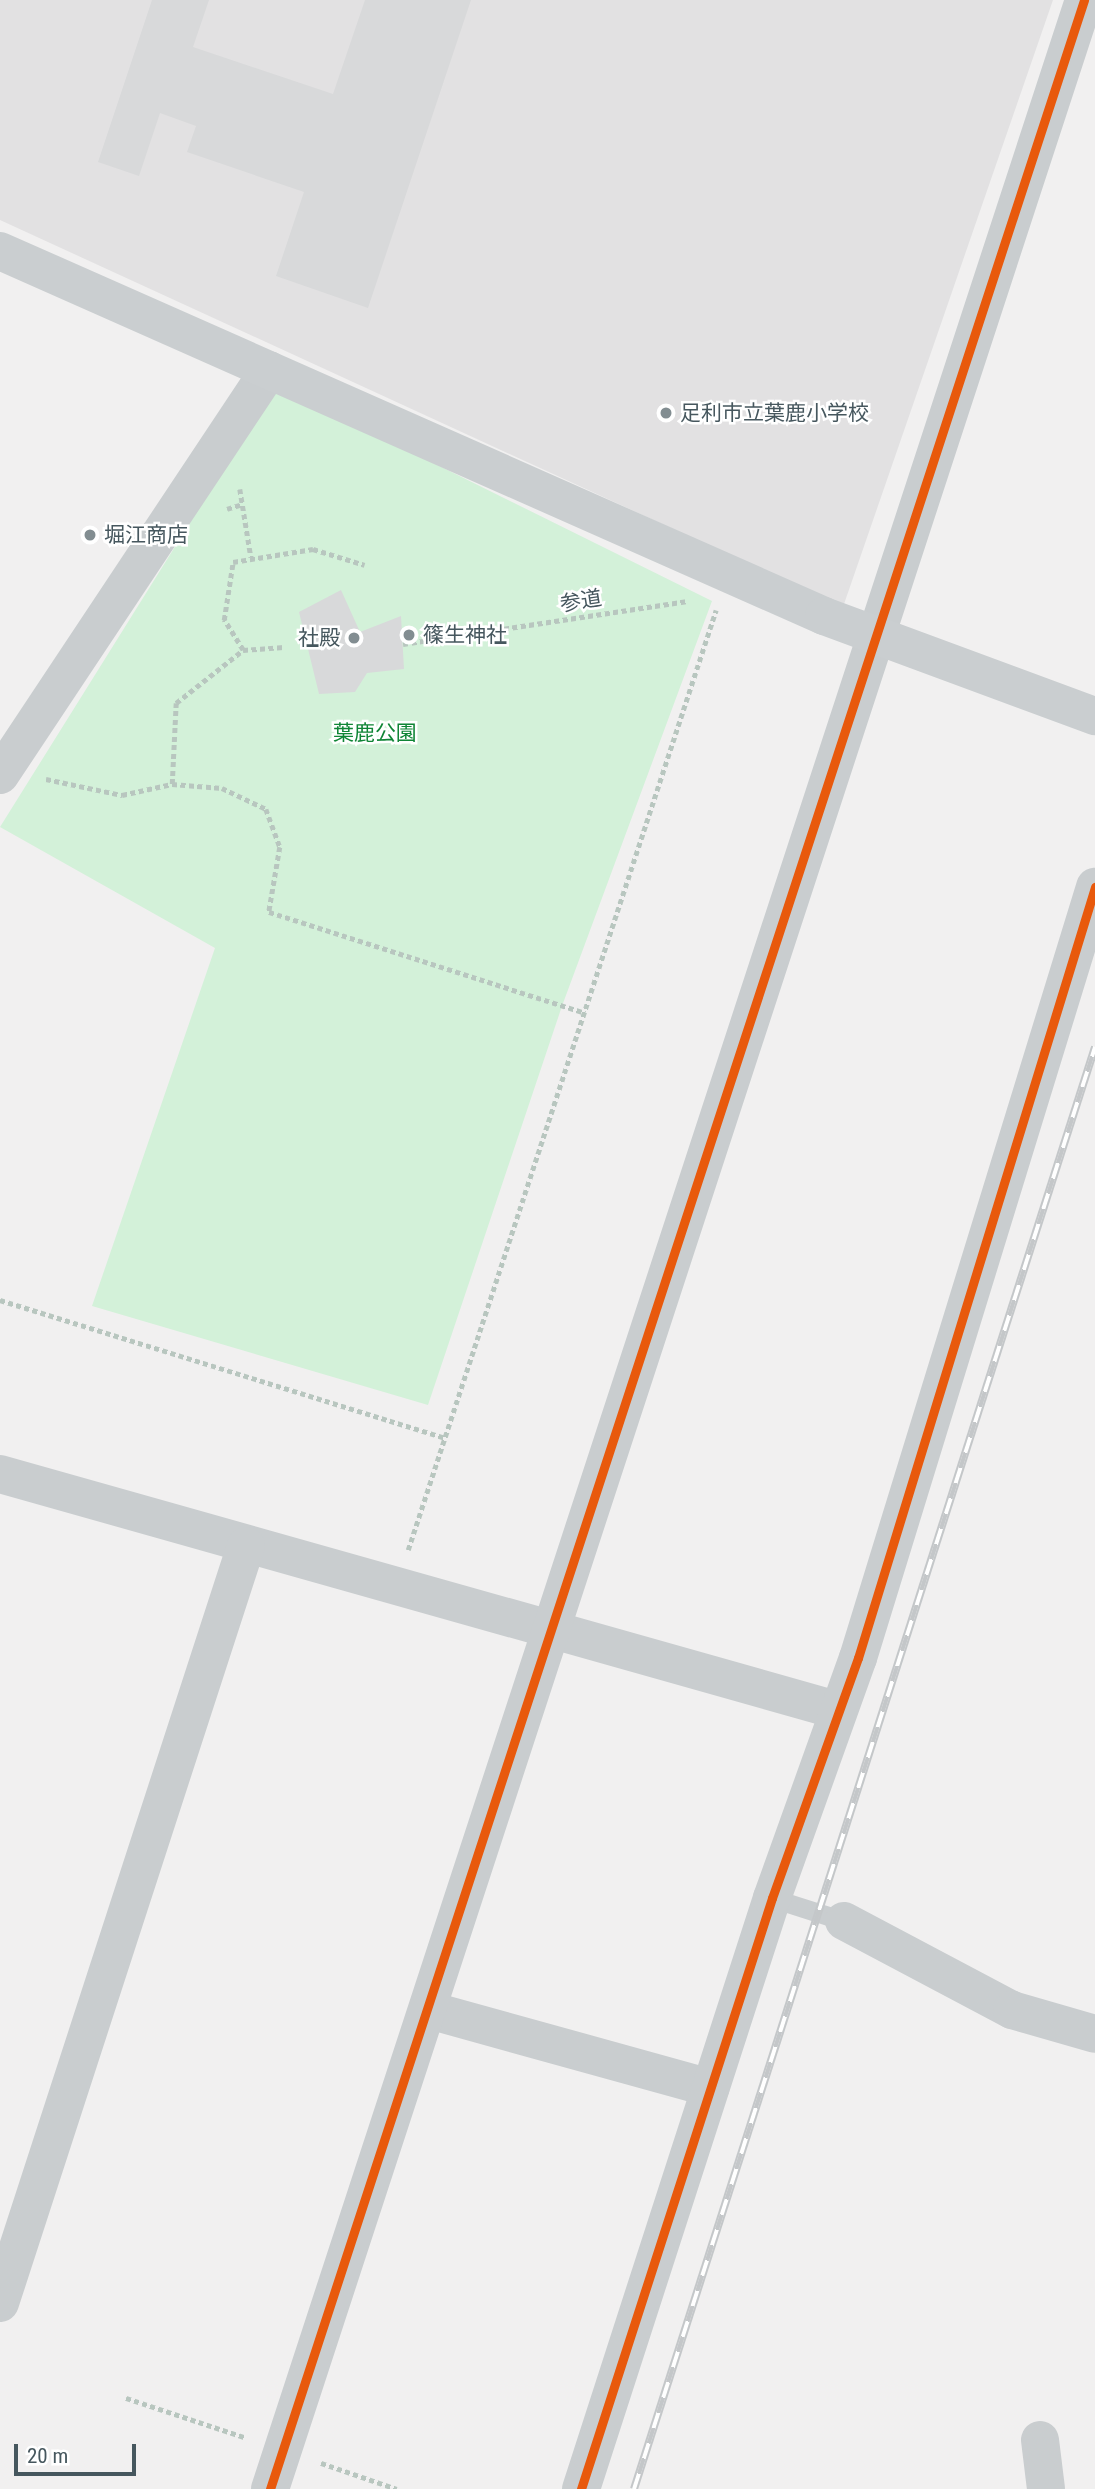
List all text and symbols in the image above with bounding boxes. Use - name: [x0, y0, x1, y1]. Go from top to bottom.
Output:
- place label: 足利市立葉鹿小学校: [680, 400, 869, 426]
- marker: 足利市立葉鹿小学校: [658, 405, 674, 421]
- place label: 堀江商店: [104, 522, 188, 548]
- marker: 堀江商店: [82, 527, 98, 543]
- street label: 参道: [558, 585, 604, 617]
- place label: 篠生神社: [423, 622, 507, 648]
- place label: 社殿: [298, 625, 340, 651]
- marker: 篠生神社: [401, 627, 417, 643]
- marker: 社殿: [346, 630, 362, 646]
- park label: 葉鹿公園: [333, 720, 417, 746]
- scale bar: [18, 2430, 140, 2474]
- text: 20 m: [27, 2444, 68, 2468]

